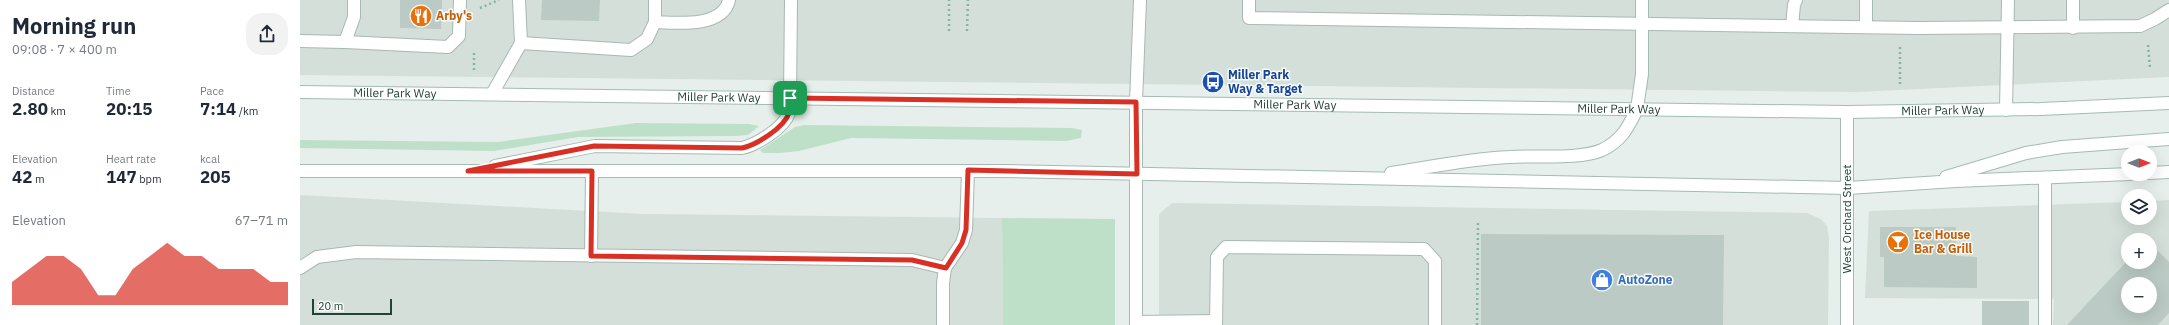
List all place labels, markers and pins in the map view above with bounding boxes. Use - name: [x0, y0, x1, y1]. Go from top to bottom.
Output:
- restaurant icon: Arby's: [408, 3, 434, 29]
- place label: Arby's: [436, 8, 472, 23]
- place label: Miller Park Way & Target: [1228, 67, 1303, 96]
- bus stop icon: Miller Park Way & Target: [1200, 69, 1226, 95]
- pin: [773, 81, 807, 115]
- place label: Ice House Bar & Grill: [1914, 227, 1972, 256]
- bar icon: Ice House Bar & Grill: [1885, 229, 1911, 255]
- shop icon: AutoZone: [1589, 267, 1615, 293]
- place label: AutoZone: [1618, 272, 1673, 287]

